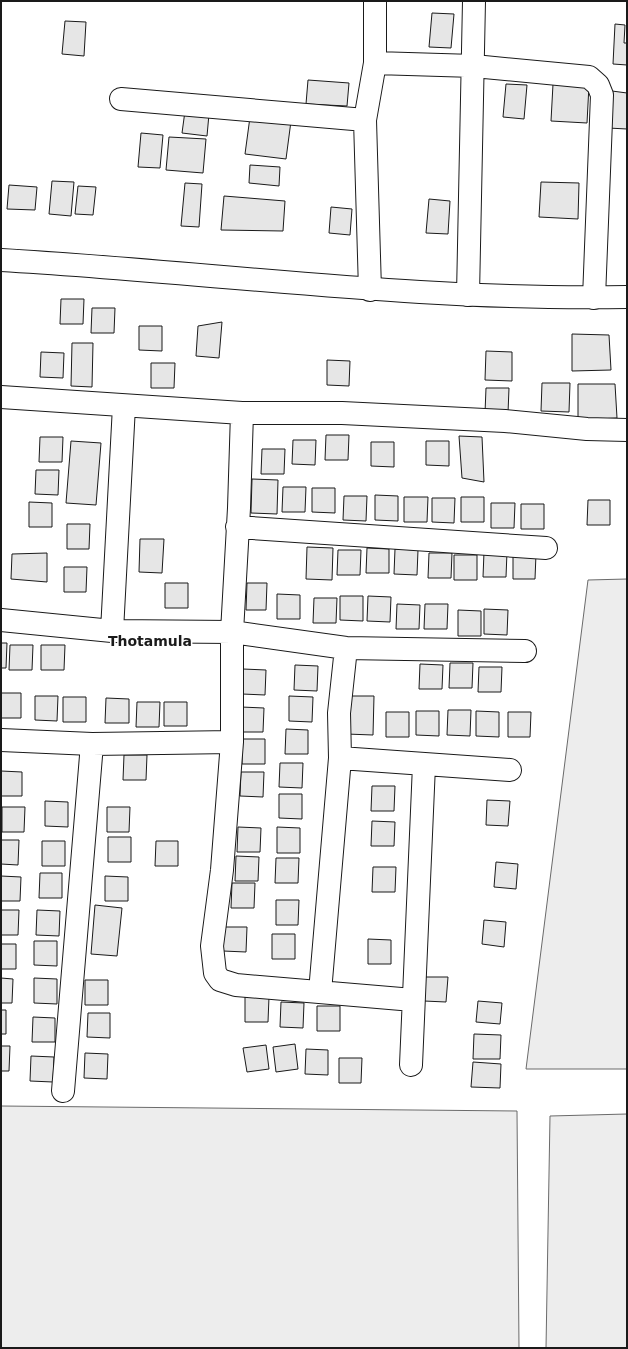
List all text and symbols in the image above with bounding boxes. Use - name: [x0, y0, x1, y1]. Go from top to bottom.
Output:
- district label: Thotamula: [108, 633, 192, 649]

